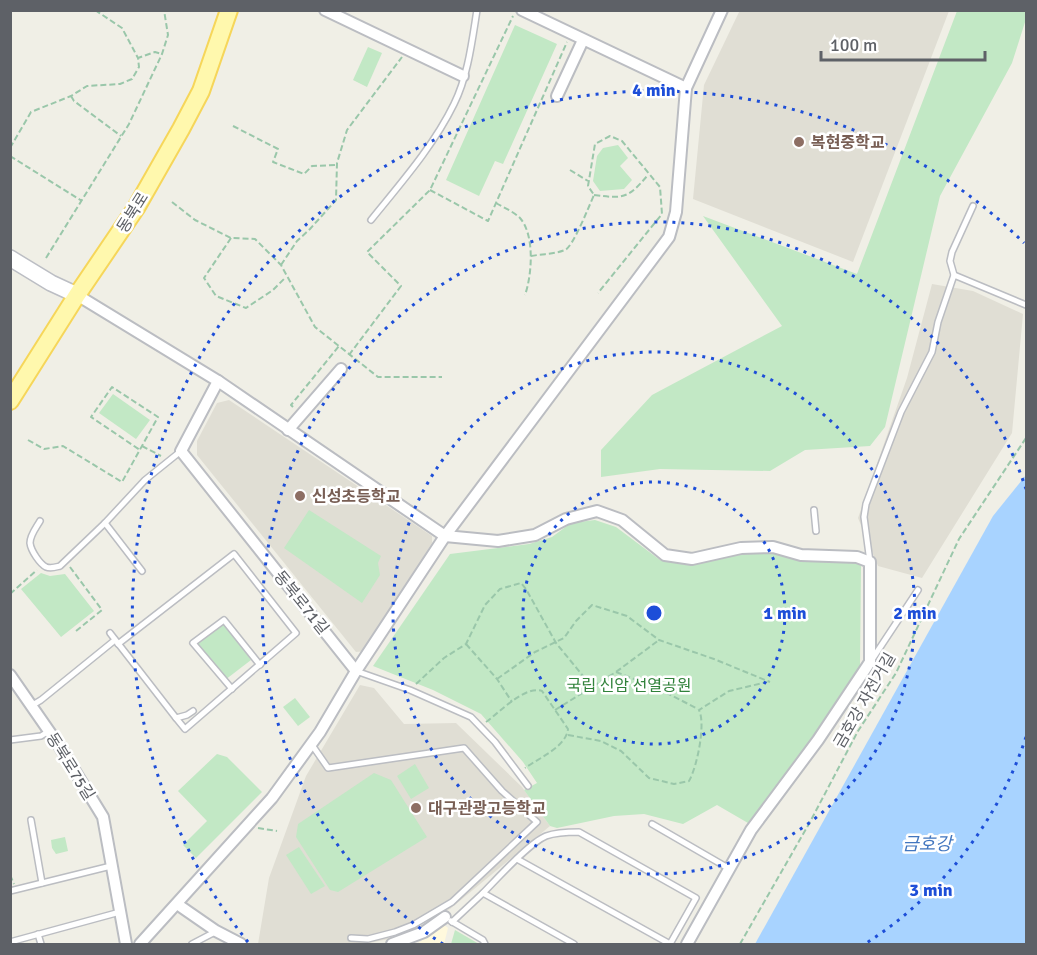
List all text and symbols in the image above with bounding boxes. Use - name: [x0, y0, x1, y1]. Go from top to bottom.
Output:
- scale bar: [821, 24, 984, 62]
- text: 100 m: [830, 34, 877, 56]
- text: 4 min: [632, 79, 676, 101]
- place label: 복현중학교: [811, 133, 885, 153]
- marker: 복현중학교: [792, 135, 806, 149]
- street label: 동북로: [113, 188, 153, 237]
- place label: 신성초등학교: [312, 487, 401, 507]
- marker: 신성초등학교: [293, 489, 307, 503]
- street label: 동북로71길: [269, 567, 333, 639]
- text: 1 min: [763, 602, 807, 624]
- text: 2 min: [893, 602, 937, 624]
- centre of rings: [644, 603, 664, 623]
- street label: 금호강 자전거길: [830, 649, 900, 752]
- park label: 국립 신암 선열공원: [567, 676, 691, 696]
- street label: 동북로75길: [41, 729, 99, 804]
- place label: 대구관광고등학교: [428, 799, 546, 819]
- marker: 대구관광고등학교: [409, 801, 423, 815]
- water label: 금호강: [902, 833, 954, 855]
- text: 3 min: [909, 879, 953, 901]

